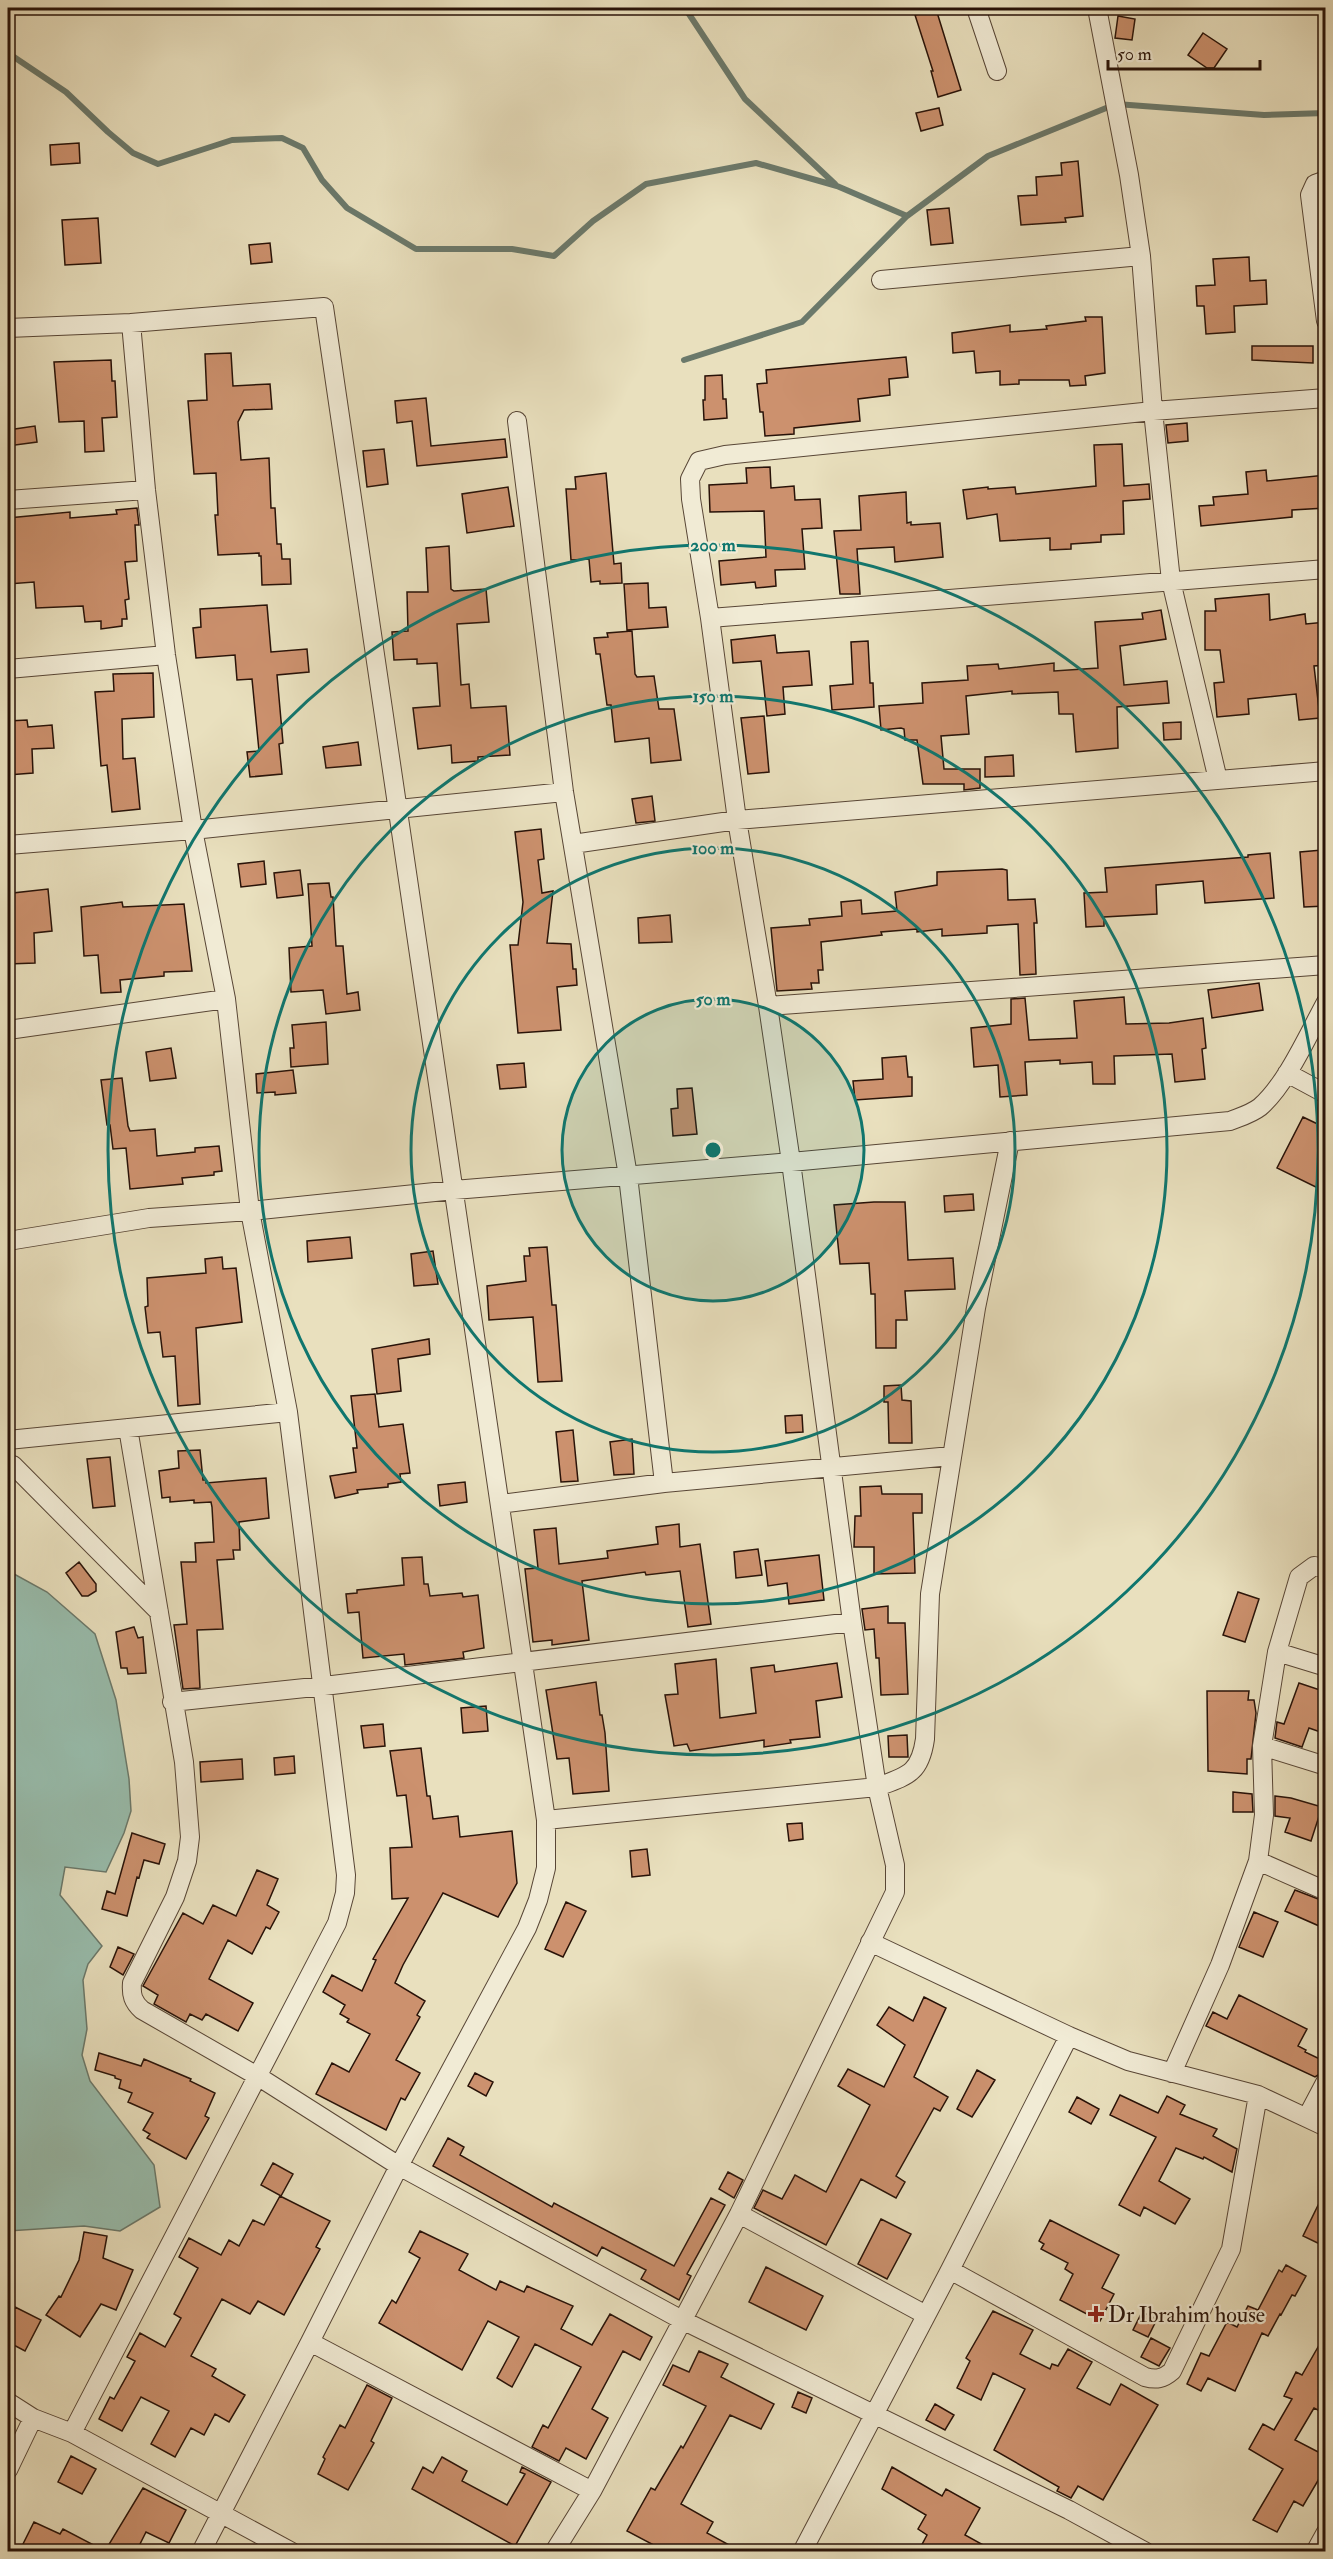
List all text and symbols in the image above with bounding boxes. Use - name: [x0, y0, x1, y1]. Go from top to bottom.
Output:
- scale bar: [1108, 33, 1260, 71]
- text: 50 m: [1117, 43, 1152, 66]
- text: 200 m: [690, 534, 737, 557]
- text: 150 m: [692, 685, 735, 708]
- text: 100 m: [692, 837, 735, 860]
- text: 50 m: [696, 988, 731, 1011]
- centre of rings: [703, 1140, 723, 1160]
- place label: Dr Ibrahim house: [1108, 2301, 1265, 2329]
- marker: Dr Ibrahim house: [1089, 2307, 1103, 2321]

